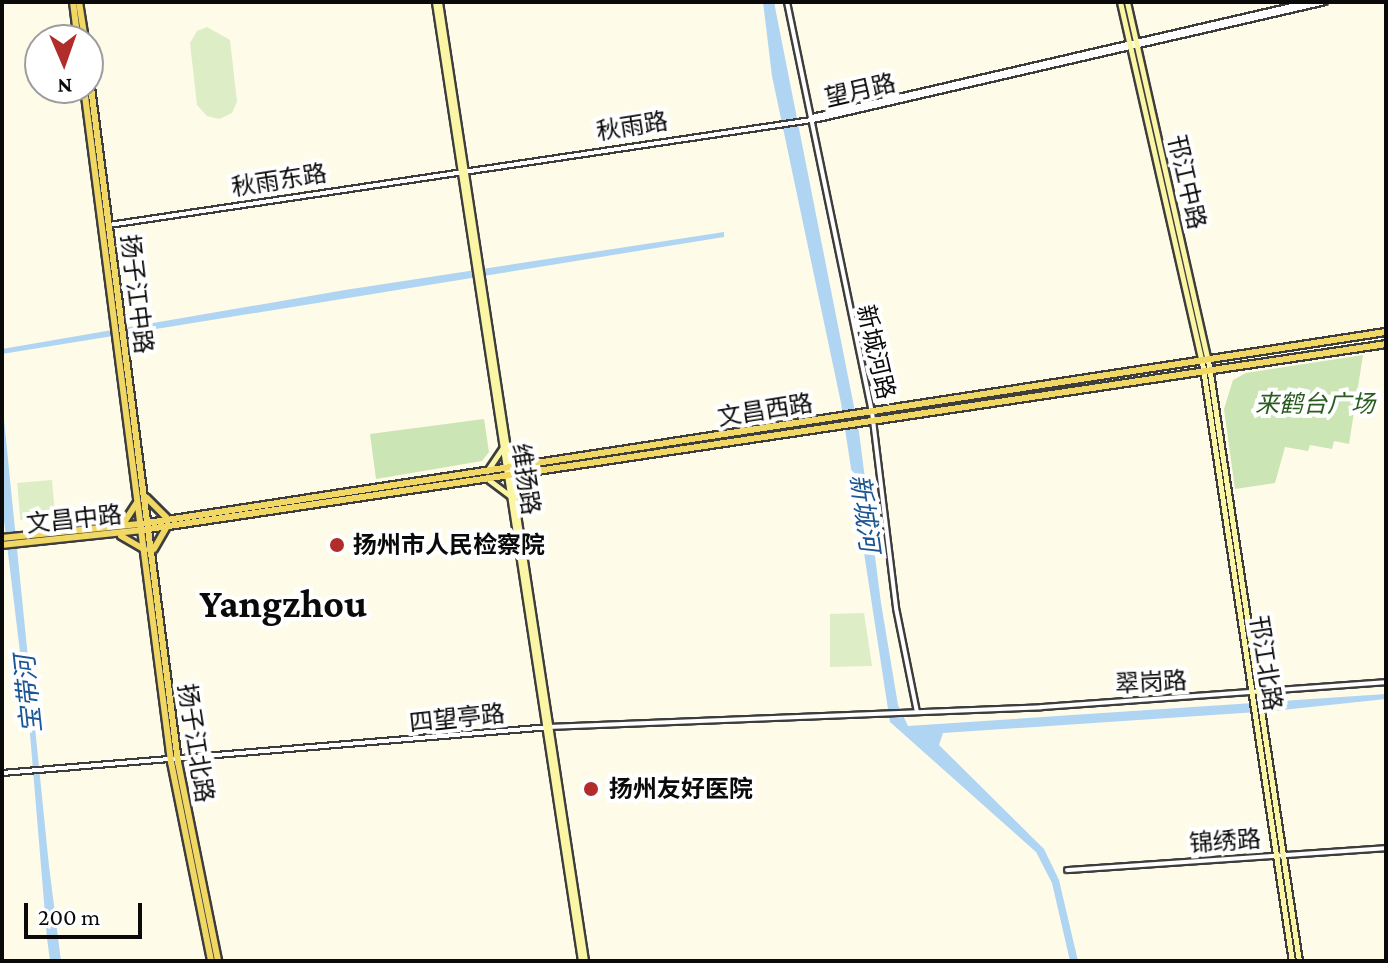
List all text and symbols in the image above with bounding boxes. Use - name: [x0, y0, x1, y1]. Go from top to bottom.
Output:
- north arrow: [24, 24, 104, 104]
- street label: 望月路: [822, 68, 898, 112]
- text: N: [57, 74, 73, 99]
- street label: 秋雨路: [594, 106, 670, 146]
- street label: 邗江中路: [1162, 132, 1212, 232]
- street label: 秋雨东路: [229, 158, 329, 202]
- street label: 扬子江中路: [115, 233, 159, 355]
- street label: 新城河路: [851, 302, 901, 402]
- street label: 文昌西路: [715, 388, 815, 432]
- park label: 来鹤台广场: [1255, 390, 1375, 418]
- street label: 维扬路: [506, 441, 546, 517]
- water label: 新城河: [843, 472, 885, 554]
- street label: 文昌中路: [25, 500, 123, 538]
- place label: 扬州市人民检察院: [353, 531, 545, 559]
- marker: 扬州市人民检察院: [328, 536, 346, 554]
- district label: Yangzhou: [199, 580, 367, 628]
- street label: 邗江北路: [1244, 613, 1288, 713]
- water label: 宝带河: [9, 654, 49, 734]
- street label: 翠岗路: [1114, 666, 1188, 698]
- street label: 扬子江北路: [172, 681, 220, 805]
- street label: 四望亭路: [408, 699, 506, 737]
- place label: 扬州友好医院: [609, 775, 753, 803]
- marker: 扬州友好医院: [580, 778, 602, 800]
- street label: 锦绣路: [1188, 824, 1262, 858]
- scale bar: [28, 887, 146, 937]
- text: 200 m: [38, 903, 100, 930]

